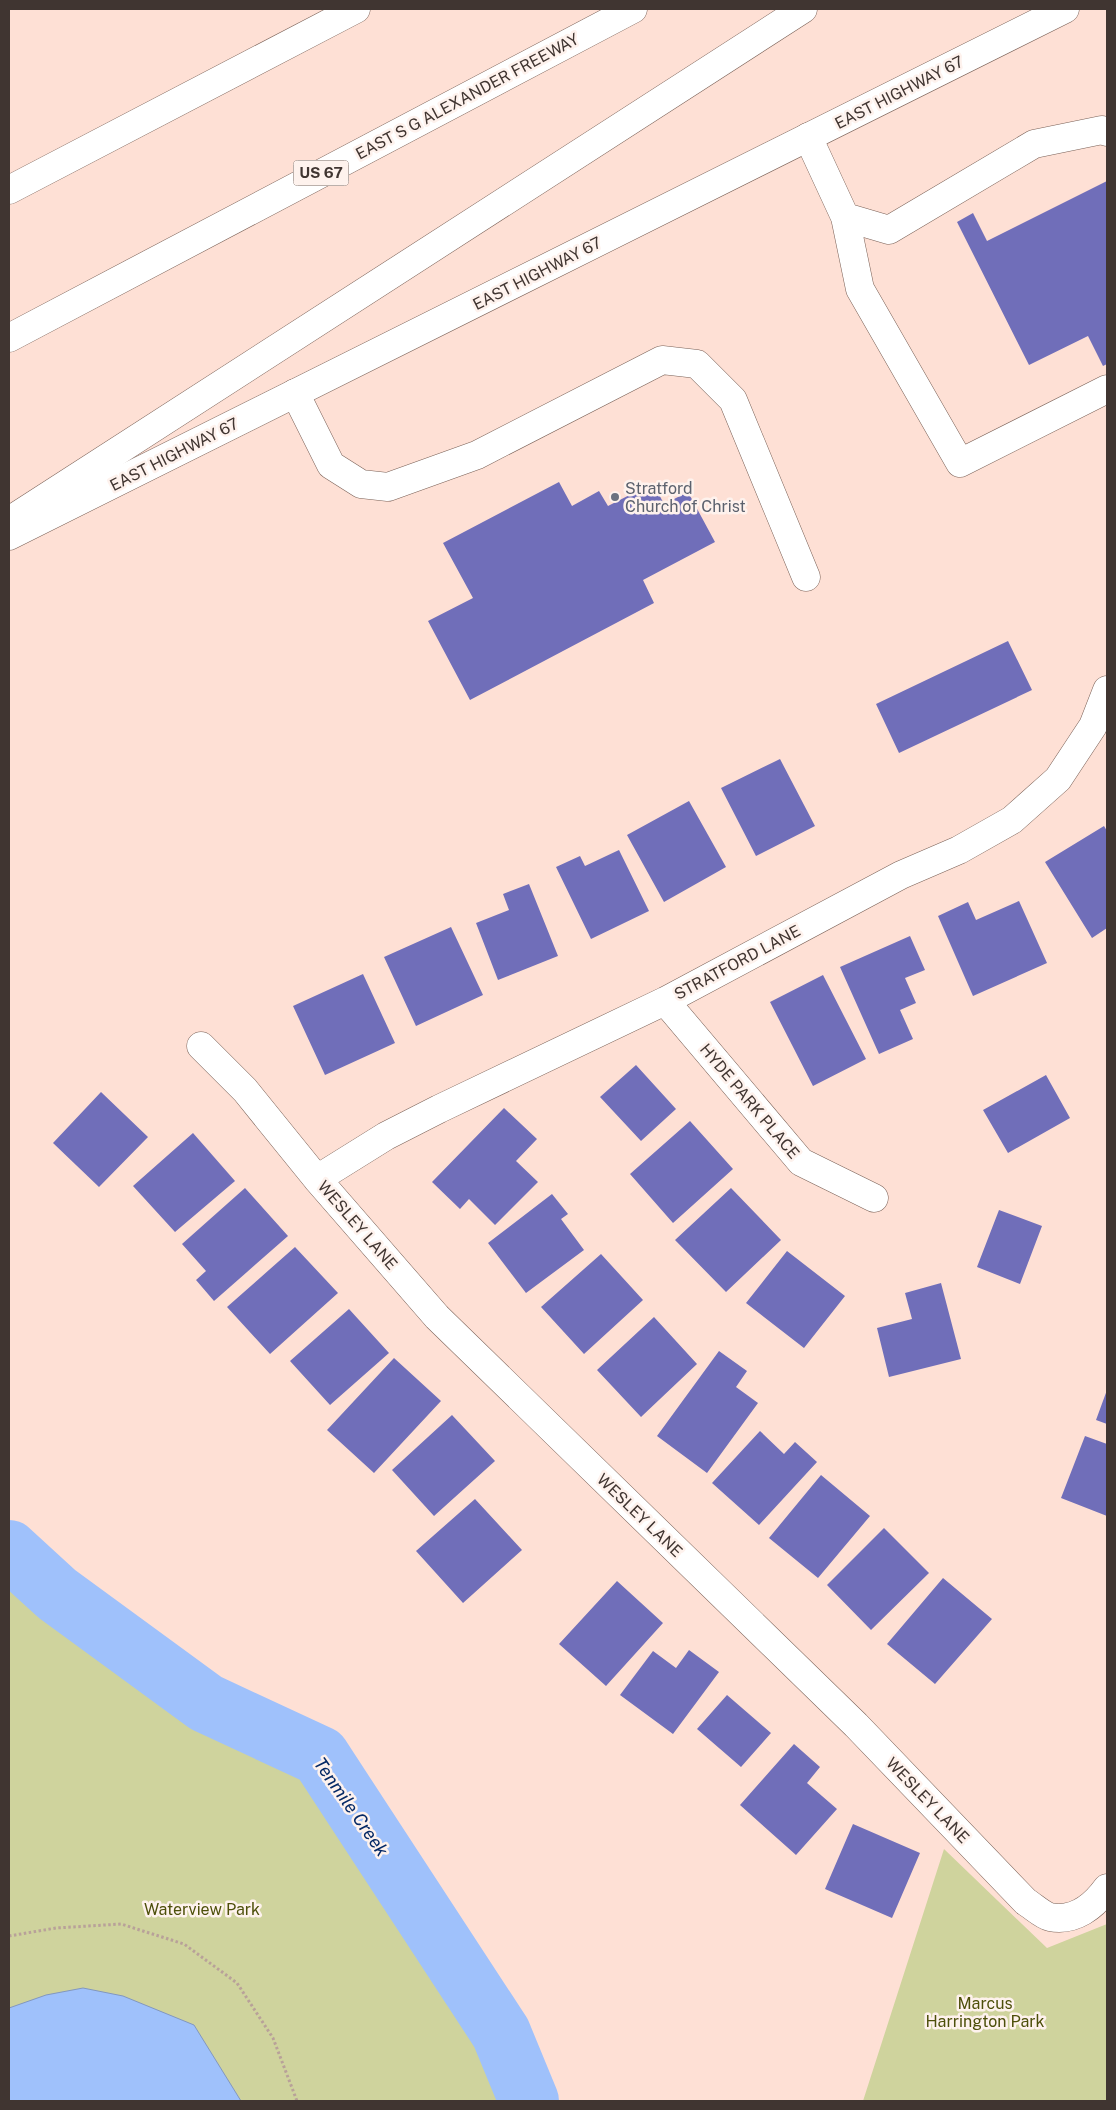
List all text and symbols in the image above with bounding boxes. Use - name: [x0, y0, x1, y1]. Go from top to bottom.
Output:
- street label: EAST S G ALEXANDER FREEWAY: [352, 29, 582, 163]
- street label: EAST HIGHWAY 67: [832, 52, 967, 133]
- road number: US 67: [294, 160, 348, 186]
- street label: EAST HIGHWAY 67: [470, 233, 605, 314]
- street label: EAST HIGHWAY 67: [107, 414, 242, 495]
- place label: Stratford Church of Christ: [625, 479, 746, 516]
- marker: Stratford Church of Christ: [609, 491, 621, 503]
- street label: STRATFORD LANE: [671, 921, 804, 1004]
- street label: HYDE PARK PLACE: [696, 1040, 803, 1163]
- street label: WESLEY LANE: [314, 1177, 401, 1274]
- street label: WESLEY LANE: [593, 1470, 686, 1561]
- water label: Tenmile Creek: [310, 1754, 393, 1860]
- street label: WESLEY LANE: [882, 1754, 973, 1847]
- park label: Waterview Park: [144, 1900, 260, 1919]
- park label: Marcus Harrington Park: [925, 1994, 1045, 2031]

